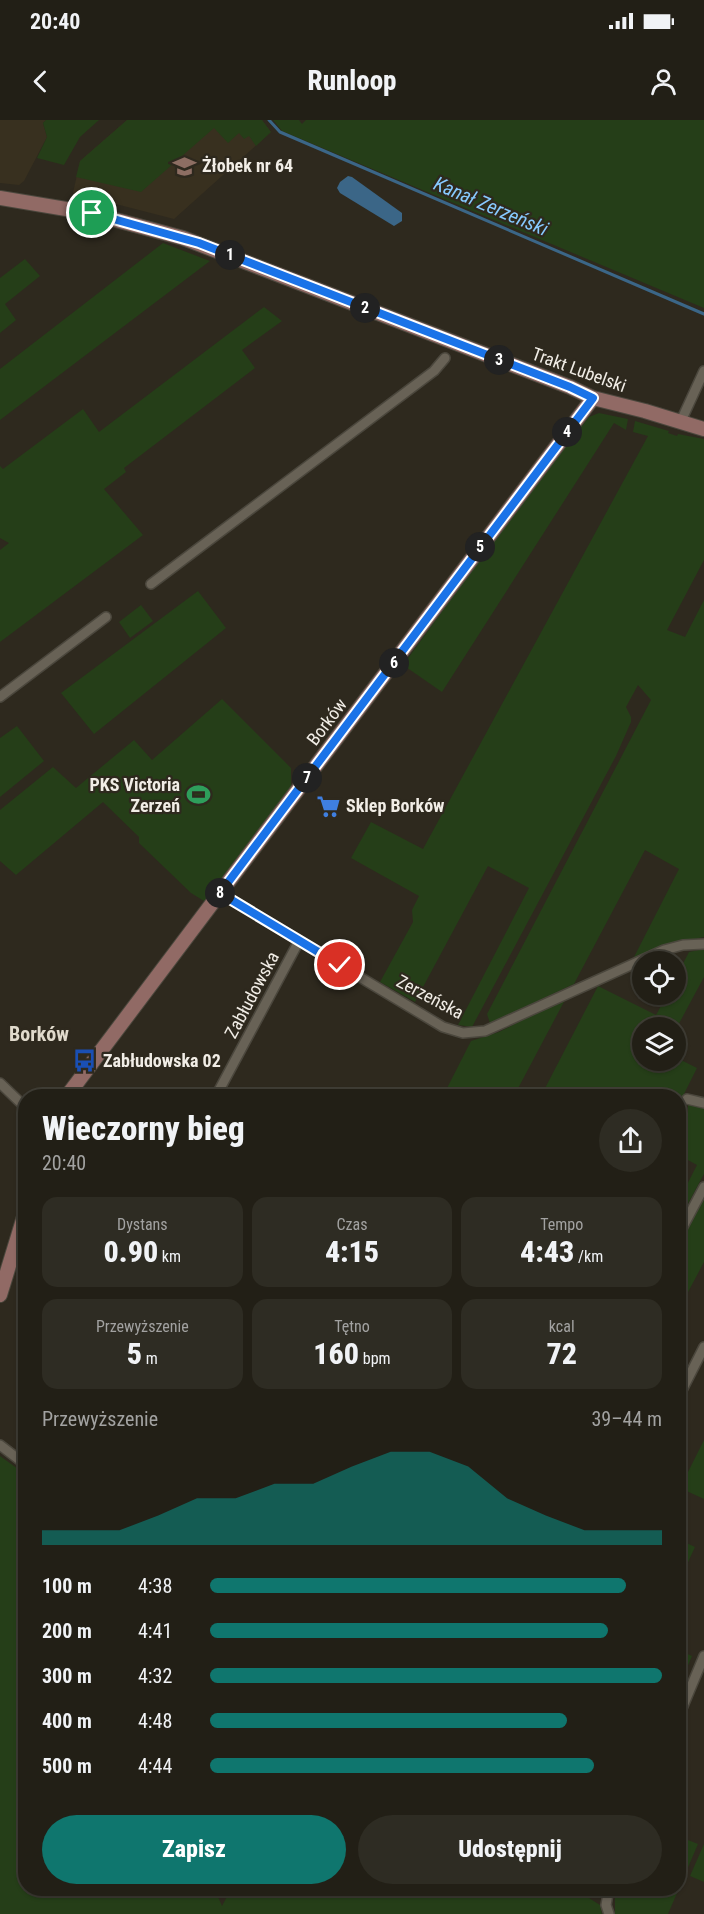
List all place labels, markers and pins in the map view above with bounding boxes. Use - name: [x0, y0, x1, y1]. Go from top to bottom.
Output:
- school or university icon: Żłobek nr 64: [171, 153, 197, 179]
- place label: Żłobek nr 64: [202, 155, 293, 176]
- pin: [66, 187, 117, 238]
- pin: 1: [215, 240, 245, 270]
- pin: 2: [350, 293, 380, 323]
- pin: 3: [484, 345, 514, 375]
- pin: 4: [552, 417, 582, 447]
- pin: 5: [465, 532, 495, 562]
- pin: 6: [379, 648, 409, 678]
- pin: 7: [292, 763, 322, 793]
- place label: PKS Victoria Zerzeń: [90, 774, 180, 816]
- sports icon: PKS Victoria Zerzeń: [185, 782, 211, 808]
- supermarket icon: Sklep Borków: [315, 793, 341, 819]
- place label: Sklep Borków: [346, 795, 445, 816]
- pin: 8: [205, 878, 235, 908]
- pin: [314, 939, 365, 990]
- bus stop icon: Zabłudowska 02: [72, 1048, 98, 1074]
- place label: Zabłudowska 02: [103, 1050, 221, 1071]

